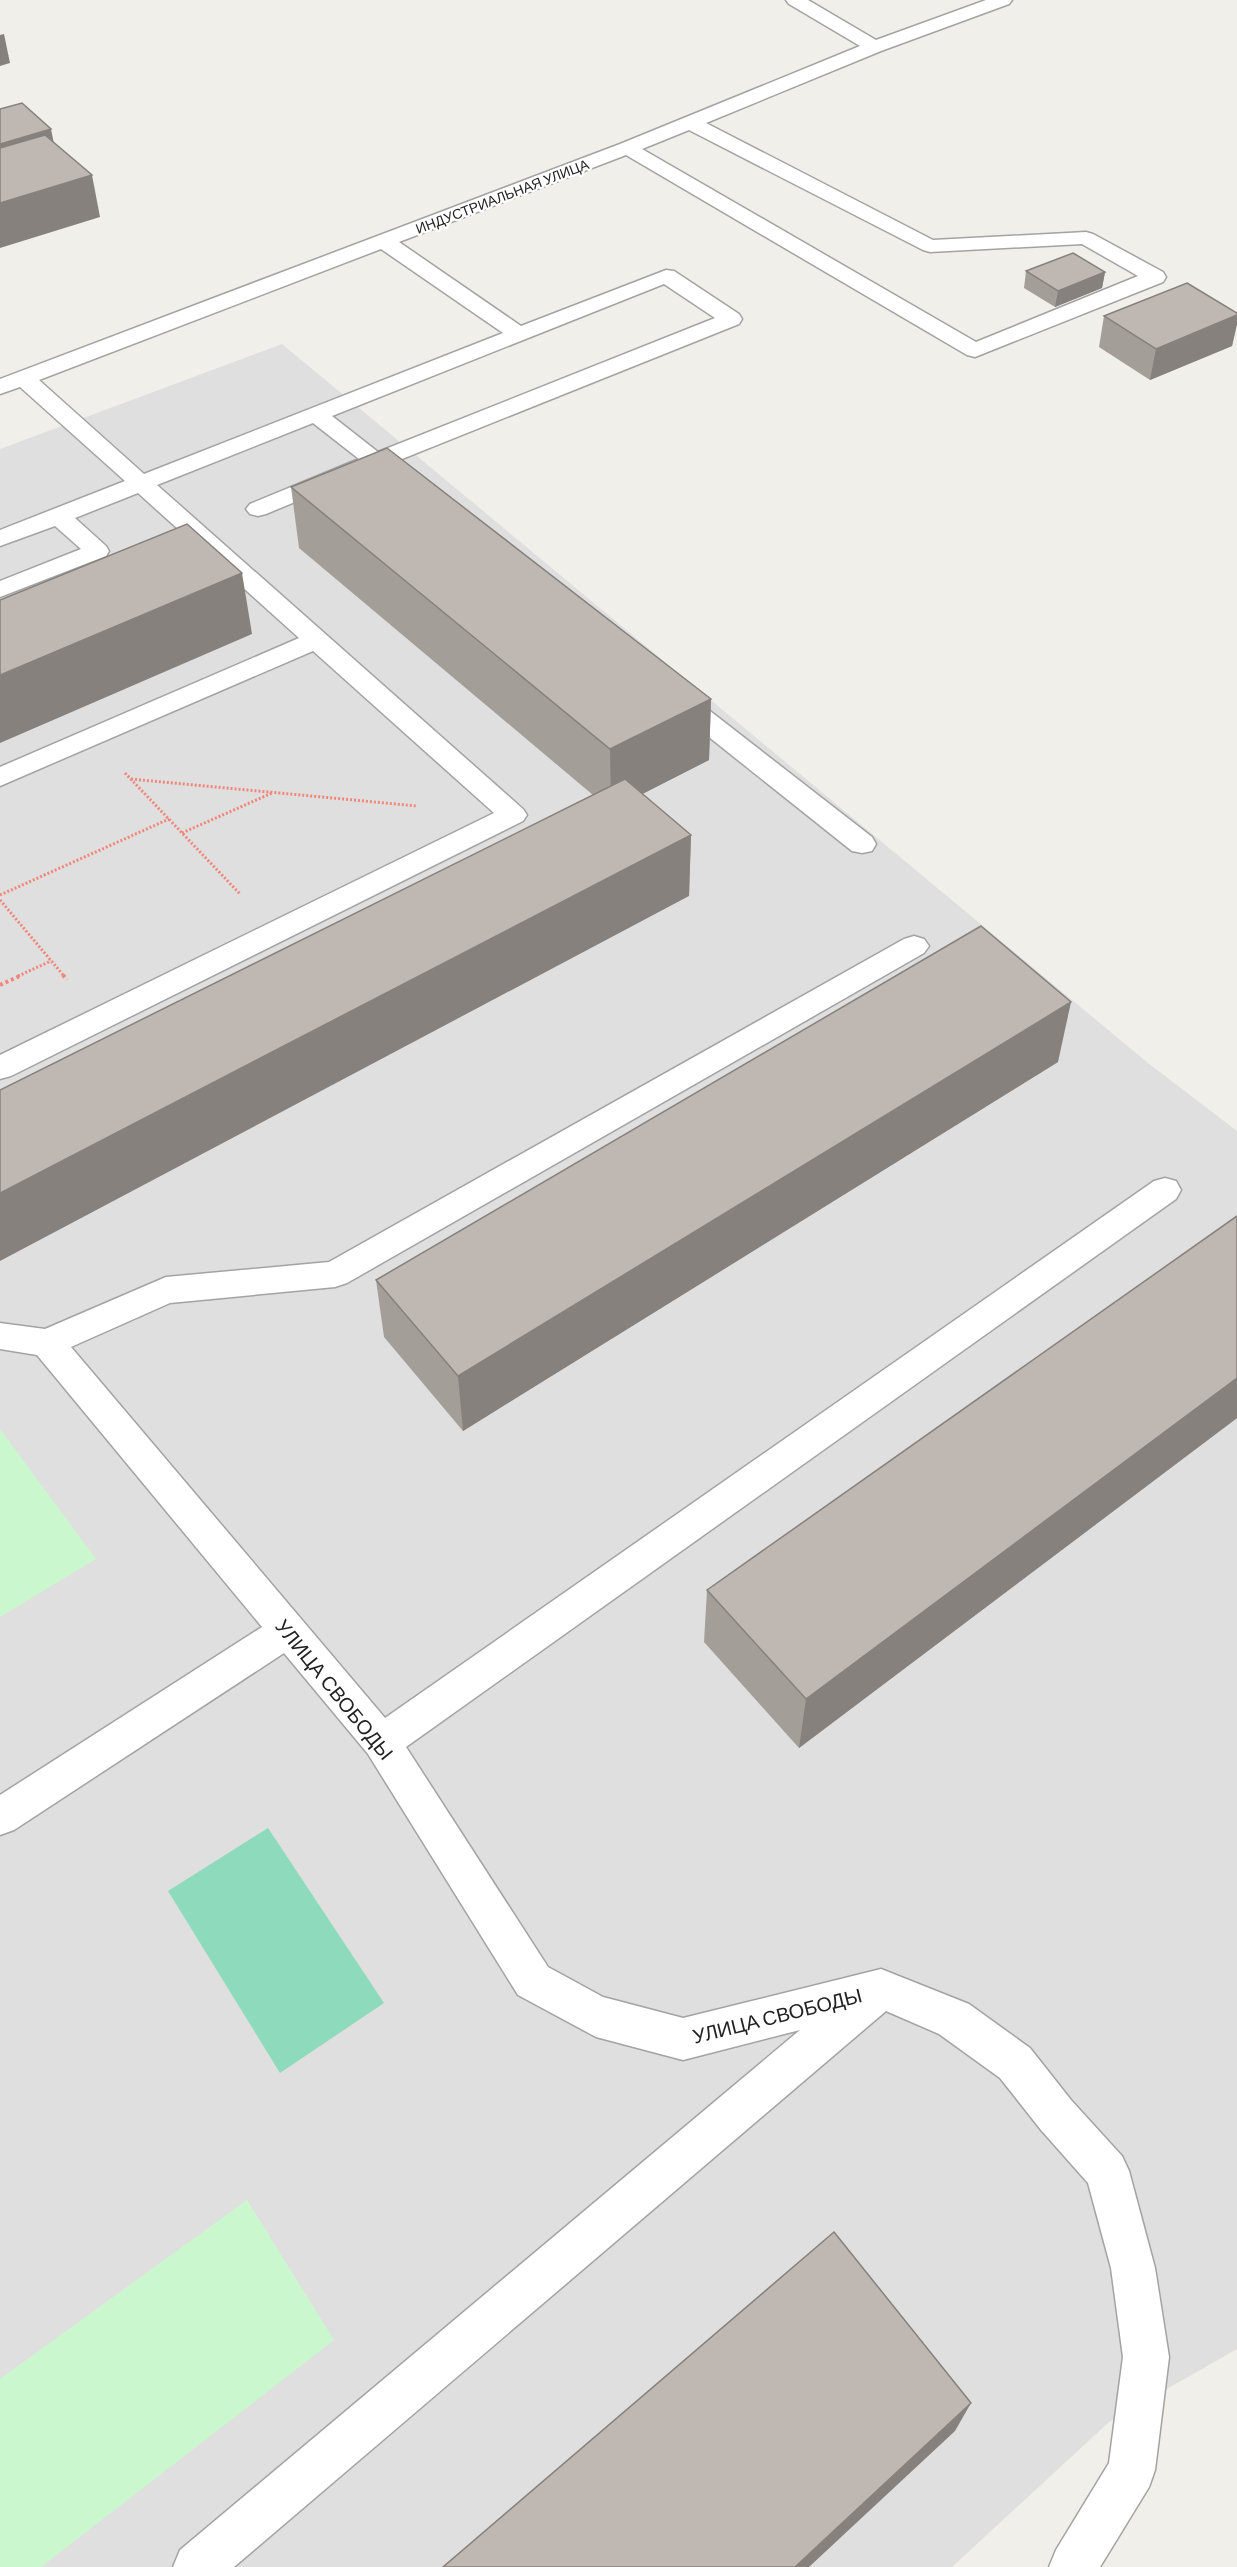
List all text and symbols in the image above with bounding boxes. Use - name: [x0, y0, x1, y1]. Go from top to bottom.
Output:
- street label: ИНДУСТРИАЛЬНАЯ УЛИЦА: [413, 155, 592, 237]
- street label: УЛИЦА СВОБОДЫ: [271, 1614, 399, 1764]
- street label: УЛИЦА СВОБОДЫ: [690, 1982, 864, 2048]

